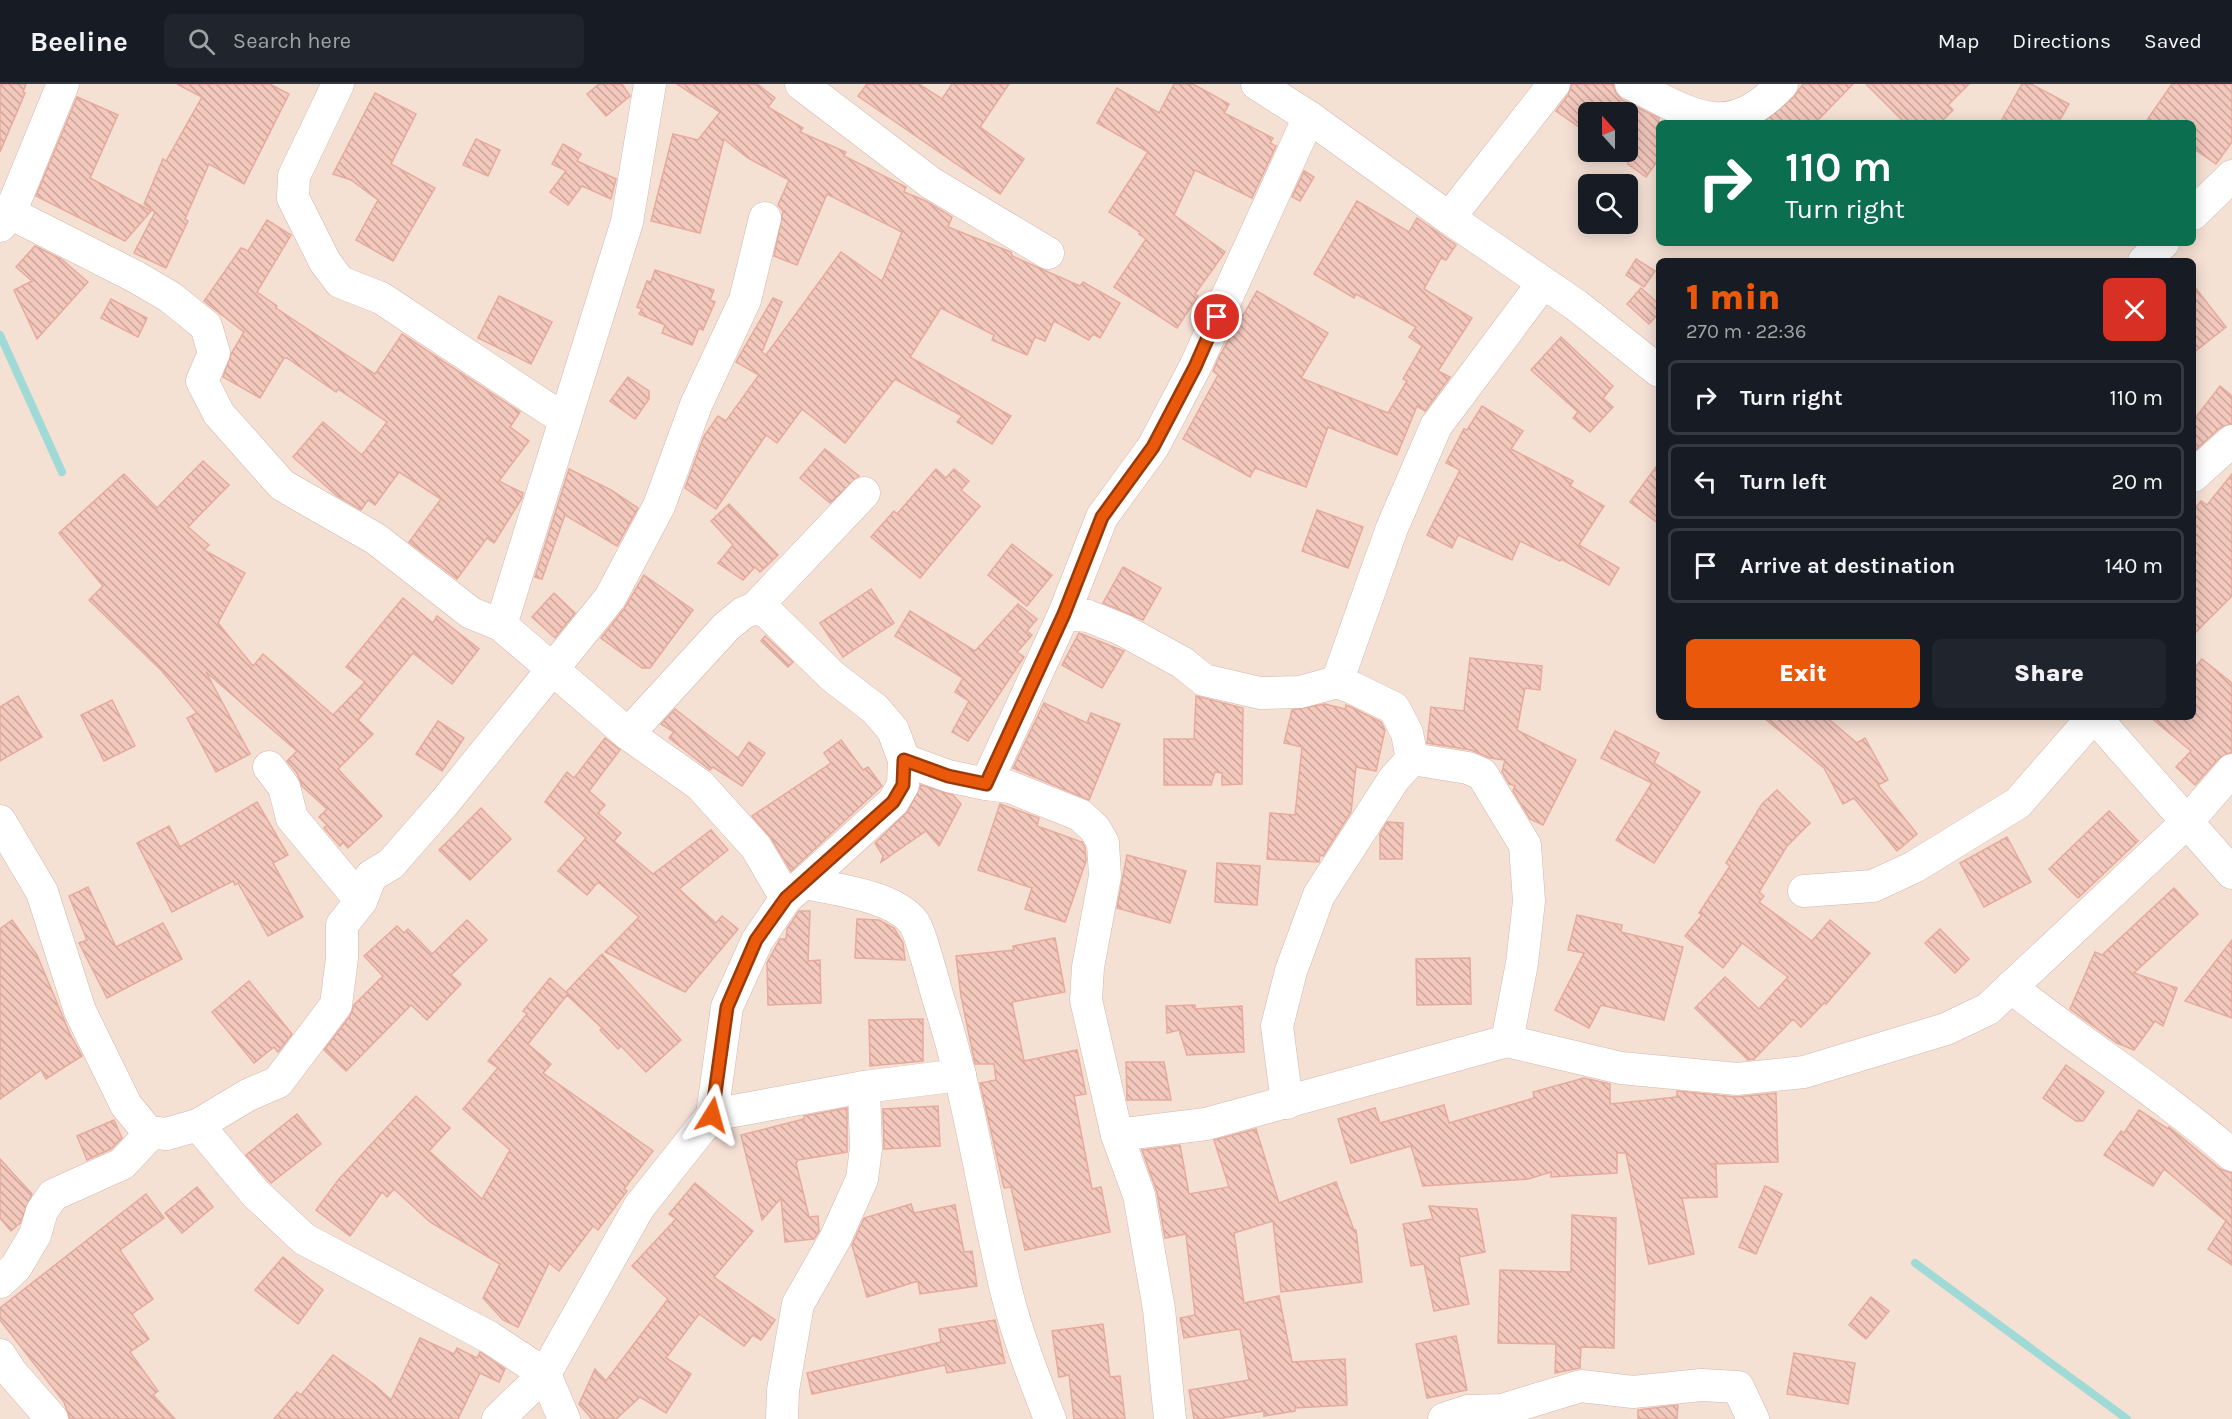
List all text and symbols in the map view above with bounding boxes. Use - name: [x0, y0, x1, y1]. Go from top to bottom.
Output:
- search box: [164, 14, 584, 68]
- text: Beeline: [30, 25, 128, 58]
- icon: search: [185, 25, 218, 58]
- text: Search here: [233, 28, 351, 54]
- text: Map: [1938, 29, 1979, 53]
- text: Directions: [2012, 29, 2111, 53]
- text: Saved: [2144, 29, 2202, 53]
- north arrow: [1578, 102, 1638, 162]
- map controls: [1578, 102, 1638, 234]
- text: 110 m: [1785, 142, 1892, 192]
- icon: right: [1686, 144, 1764, 222]
- button: search: [1578, 174, 1638, 234]
- text: Turn right: [1785, 193, 1905, 225]
- text: 1 min: [1686, 276, 1780, 318]
- button: close: [2103, 278, 2166, 341]
- pin: [1191, 291, 1242, 342]
- icon: arrive: [1200, 300, 1233, 333]
- text: 270 m · 22:36: [1686, 320, 1806, 343]
- icon: right: [1689, 381, 1722, 414]
- text: Turn right: [1740, 385, 1843, 411]
- text: 110 m: [2110, 385, 2163, 411]
- icon: left: [1689, 465, 1722, 498]
- text: Turn left: [1740, 469, 1827, 495]
- text: 20 m: [2111, 469, 2163, 495]
- icon: arrive: [1689, 549, 1722, 582]
- text: Arrive at destination: [1740, 553, 1955, 579]
- text: 140 m: [2105, 553, 2163, 579]
- button: Exit: [1686, 639, 1920, 708]
- button: Share: [1932, 639, 2166, 708]
- position arrow: [680, 1083, 744, 1147]

